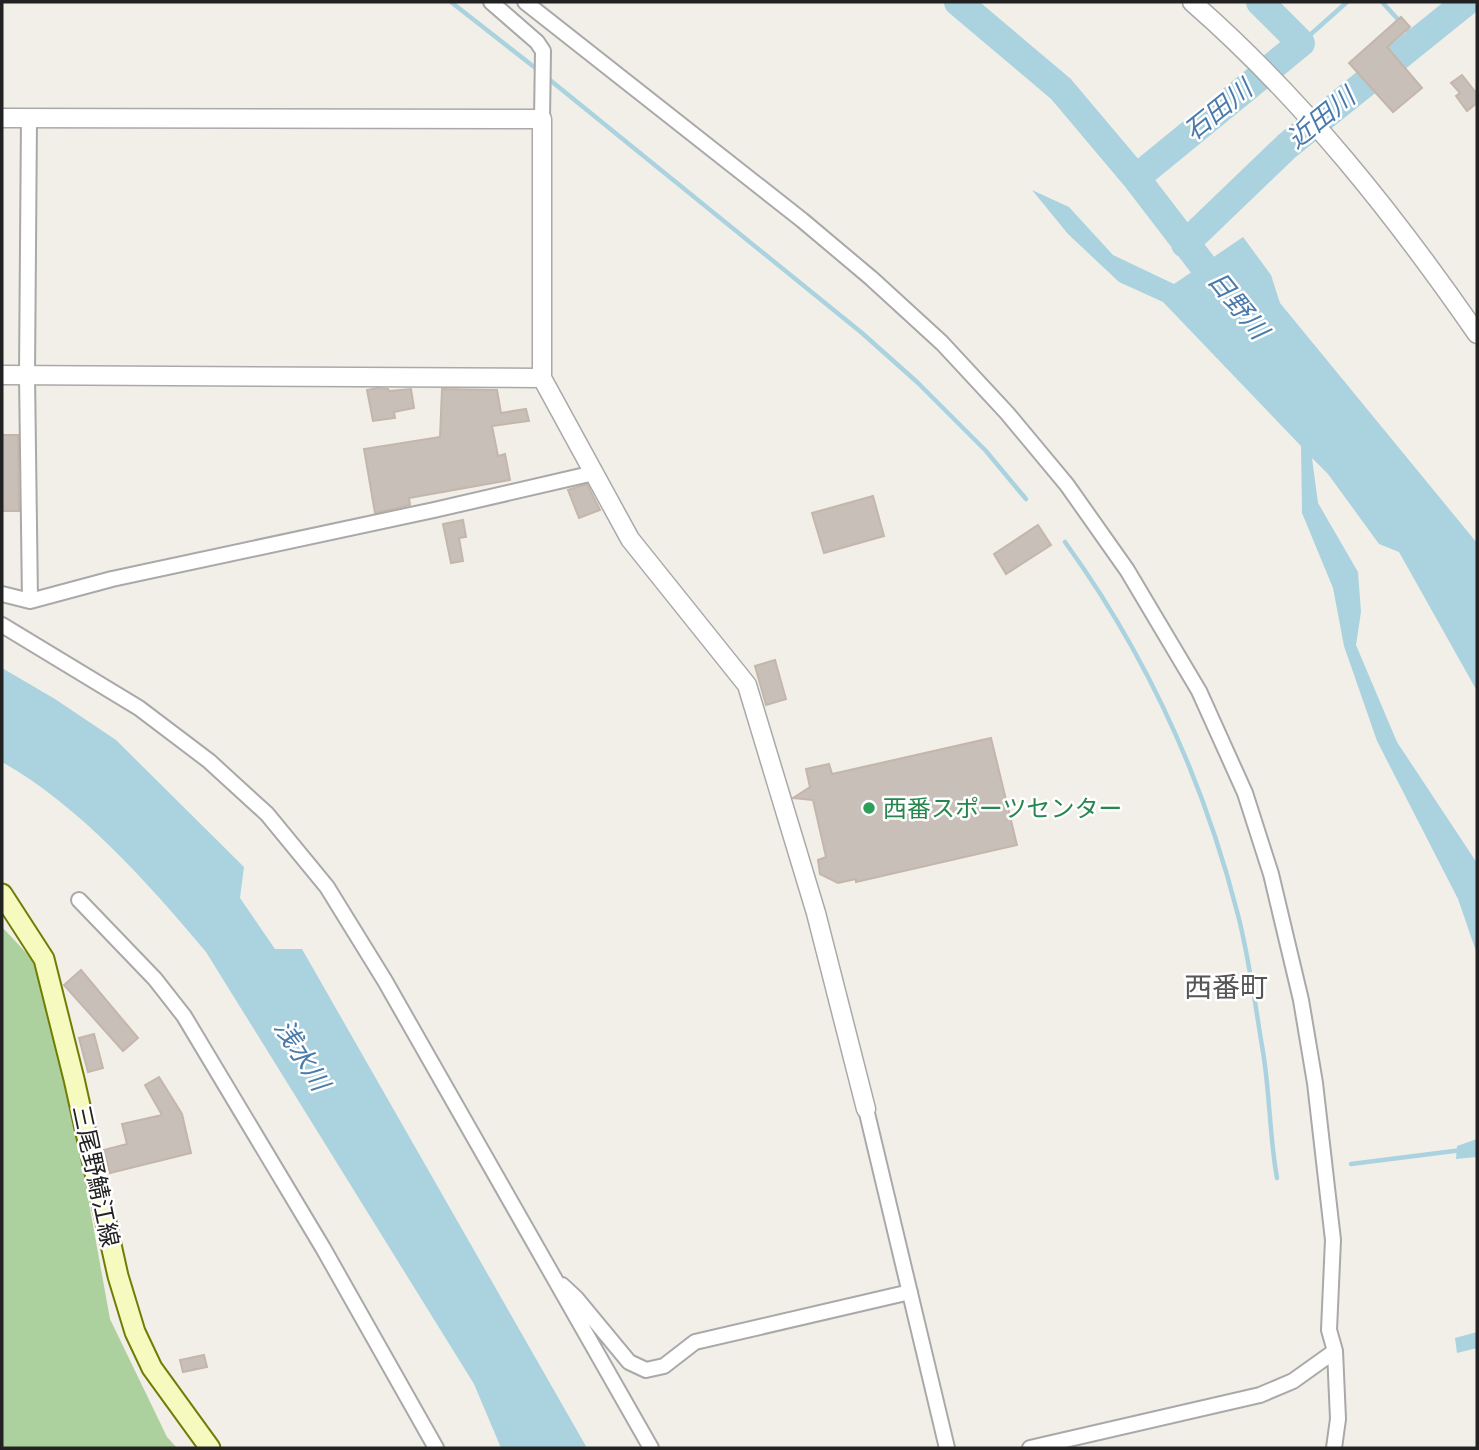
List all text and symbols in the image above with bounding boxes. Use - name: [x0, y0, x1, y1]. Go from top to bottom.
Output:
- water label: 石田川: [1178, 72, 1260, 146]
- water label: 近田川: [1281, 80, 1363, 154]
- water label: 日野川: [1202, 265, 1276, 347]
- place label: 西番スポーツセンター: [883, 795, 1123, 822]
- marker: 西番スポーツセンター: [861, 800, 877, 816]
- district label: 西番町: [1184, 972, 1268, 1003]
- water label: 浅水川: [269, 1014, 337, 1099]
- street label: 三尾野鯖江線: [68, 1103, 124, 1249]

